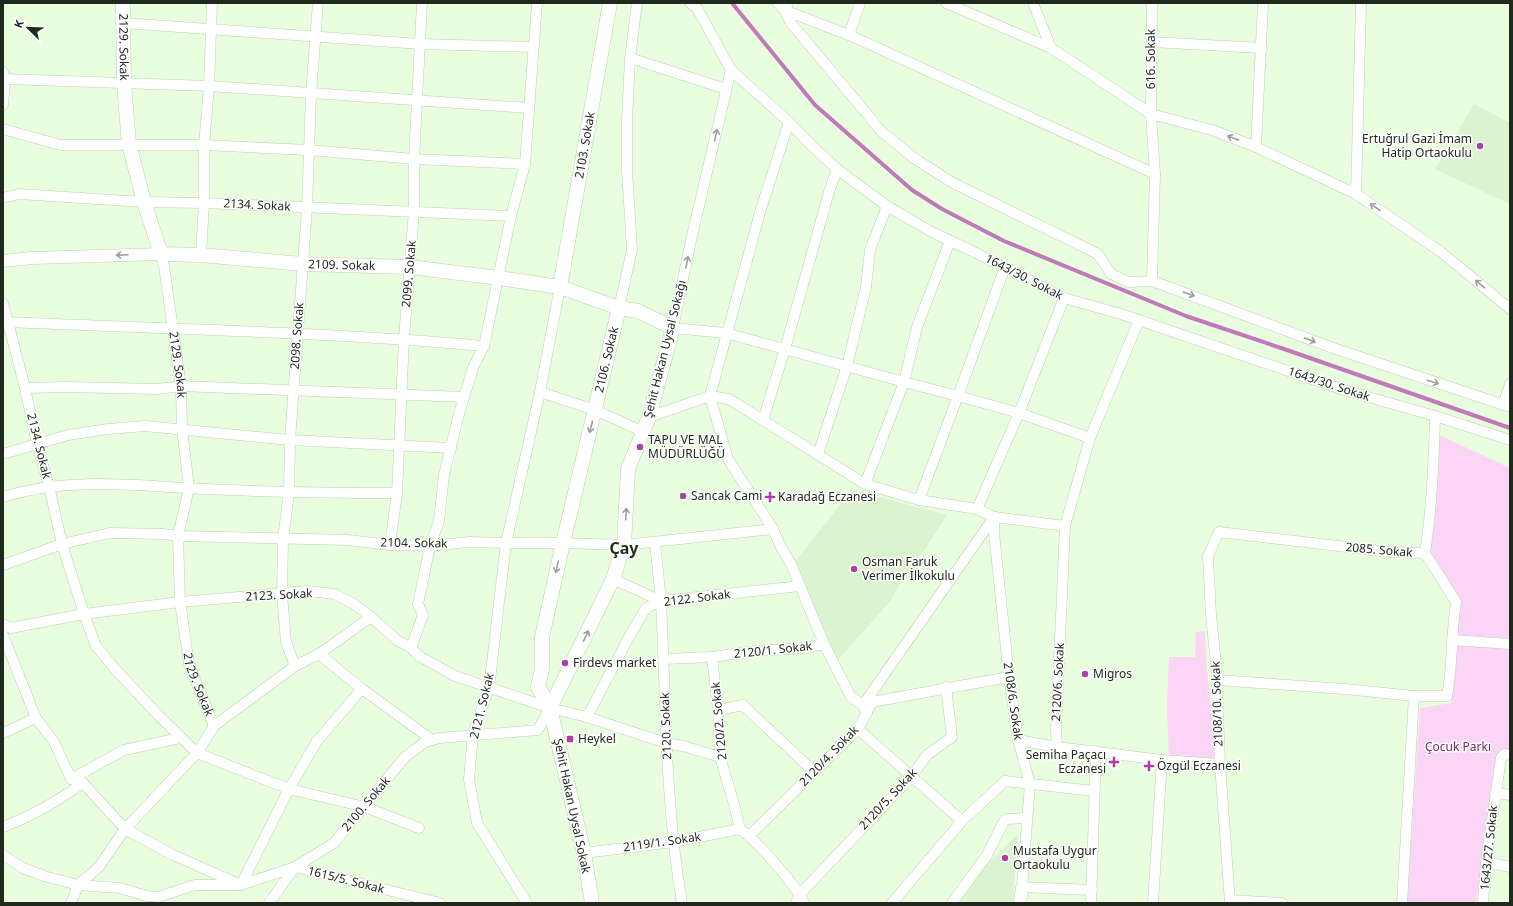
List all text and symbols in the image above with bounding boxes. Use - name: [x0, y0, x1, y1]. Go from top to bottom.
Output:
- north arrow: [8, 8, 48, 48]
- street label: 2129. Sokak: [115, 13, 133, 81]
- text: K: [10, 17, 27, 30]
- street label: 616. Sokak: [1142, 28, 1159, 89]
- street label: 2103. Sokak: [570, 110, 599, 180]
- one-way arrow: [712, 129, 720, 142]
- place label: Ertuğrul Gazi İmam Hatip Ortaokulu: [1362, 130, 1472, 161]
- one-way arrow: [1228, 134, 1240, 142]
- marker: Ertuğrul Gazi İmam Hatip Ortaokulu: [1475, 141, 1485, 151]
- street label: 2134. Sokak: [223, 194, 292, 215]
- one-way arrow: [1370, 203, 1381, 211]
- street label: 2099. Sokak: [397, 239, 420, 308]
- street label: 1643/30. Sokak: [982, 250, 1067, 304]
- one-way arrow: [116, 251, 129, 259]
- street label: 2109. Sokak: [308, 255, 376, 274]
- one-way arrow: [683, 256, 691, 269]
- street label: Şehit Hakan Uysal Sokağı: [639, 278, 690, 420]
- one-way arrow: [1474, 279, 1485, 288]
- one-way arrow: [1182, 291, 1194, 299]
- street label: 2098. Sokak: [286, 301, 307, 370]
- street label: 2106. Sokak: [590, 324, 622, 394]
- street label: 2129. Sokak: [165, 330, 190, 399]
- one-way arrow: [1304, 336, 1316, 344]
- street label: 1643/30. Sokak: [1286, 362, 1373, 405]
- one-way arrow: [1427, 378, 1439, 386]
- street label: 2134. Sokak: [23, 411, 56, 481]
- one-way arrow: [587, 420, 594, 433]
- place label: TAPU VE MAL MÜDÜRLÜĞÜ: [648, 431, 725, 462]
- marker: TAPU VE MAL MÜDÜRLÜĞÜ: [635, 442, 645, 452]
- place label: Sancak Cami: [691, 487, 762, 504]
- place label: Karadağ Eczanesi: [778, 488, 876, 505]
- marker: Sancak Cami: [678, 491, 688, 501]
- marker: Karadağ Eczanesi: [765, 492, 775, 502]
- one-way arrow: [622, 508, 629, 521]
- street label: 2104. Sokak: [380, 533, 448, 552]
- district label: Çay: [610, 537, 639, 559]
- street label: 2085. Sokak: [1345, 538, 1414, 561]
- place label: Osman Faruk Verimer İlkokulu: [862, 553, 955, 584]
- one-way arrow: [553, 560, 561, 573]
- marker: Osman Faruk Verimer İlkokulu: [849, 564, 859, 574]
- street label: 2123. Sokak: [245, 584, 314, 605]
- street label: 2122. Sokak: [663, 585, 732, 610]
- one-way arrow: [583, 630, 590, 642]
- street label: 2120/1. Sokak: [733, 637, 813, 662]
- street label: 2120/6. Sokak: [1047, 642, 1068, 722]
- street label: 2129. Sokak: [179, 651, 218, 719]
- place label: Firdevs market: [573, 654, 657, 671]
- marker: Firdevs market: [560, 658, 570, 668]
- street label: 2108/10. Sokak: [1206, 660, 1226, 747]
- street label: 2108/6. Sokak: [1000, 661, 1027, 742]
- place label: Migros: [1093, 665, 1132, 682]
- marker: Migros: [1080, 669, 1090, 679]
- street label: 2121. Sokak: [465, 671, 498, 741]
- street label: 2120/2. Sokak: [707, 681, 730, 761]
- street label: 2120. Sokak: [656, 692, 675, 760]
- street label: 2120/4. Sokak: [795, 721, 862, 790]
- place label: Heykel: [578, 730, 616, 747]
- marker: Heykel: [565, 734, 575, 744]
- street label: Şehit Hakan Uysal Sokak: [550, 737, 595, 876]
- park label: Çocuk Parkı: [1425, 738, 1491, 755]
- place label: Semiha Paçacı Eczanesi: [1026, 746, 1106, 777]
- marker: Semiha Paçacı Eczanesi: [1109, 757, 1119, 767]
- place label: Özgül Eczanesi: [1157, 757, 1241, 774]
- marker: Özgül Eczanesi: [1144, 761, 1154, 771]
- street label: 2120/5. Sokak: [855, 764, 921, 833]
- street label: 2100. Sokak: [338, 772, 394, 835]
- street label: 1643/27. Sokak: [1476, 804, 1501, 891]
- street label: 2119/1. Sokak: [622, 828, 703, 855]
- place label: Mustafa Uygur Ortaokulu: [1013, 842, 1097, 873]
- marker: Mustafa Uygur Ortaokulu: [1000, 853, 1010, 863]
- street label: 1615/5. Sokak: [306, 862, 387, 897]

